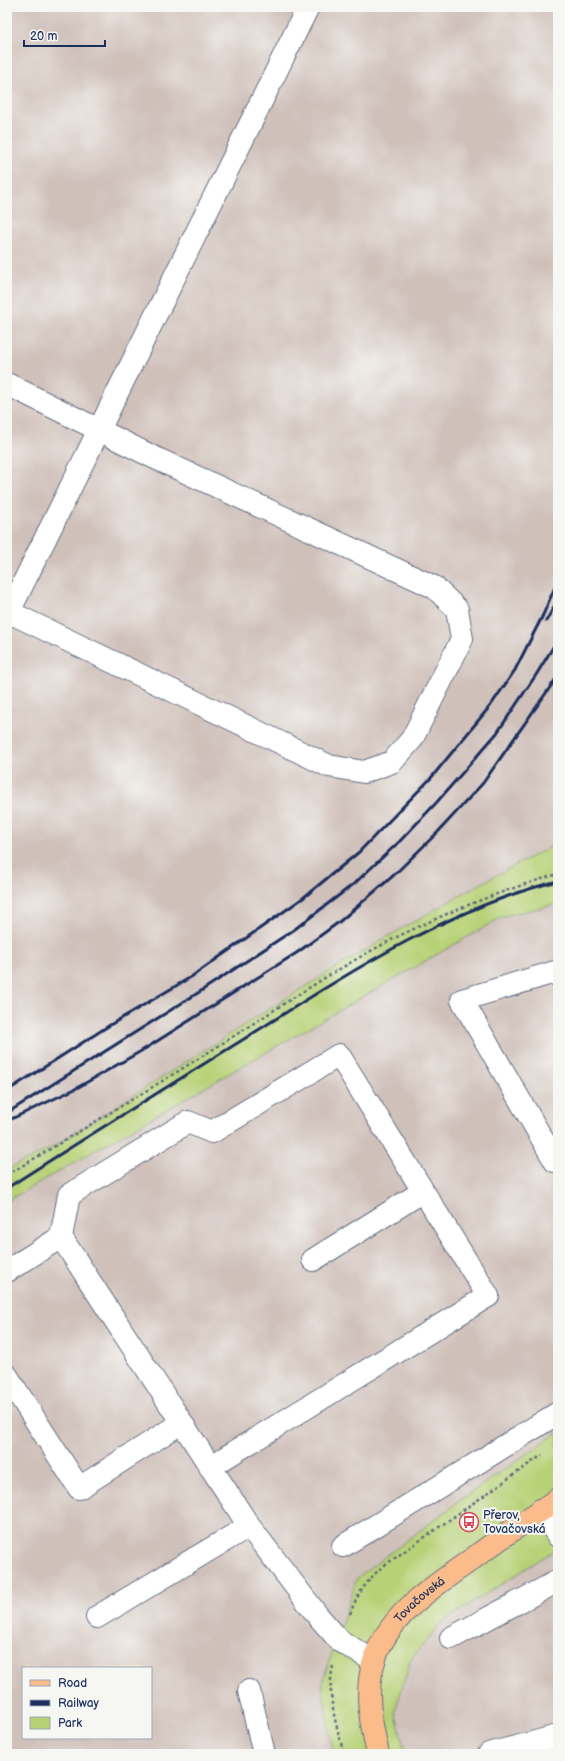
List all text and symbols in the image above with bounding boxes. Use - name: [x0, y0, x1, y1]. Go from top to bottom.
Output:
- scale bar: [24, 22, 105, 48]
- text: 20 m: [30, 29, 57, 44]
- place label: Přerov, Tovačovská: [483, 1508, 546, 1537]
- bus stop icon: Přerov, Tovačovská: [458, 1511, 480, 1533]
- street label: Tovačovská: [391, 1574, 448, 1626]
- legend: [22, 1667, 152, 1739]
- text: Road: [58, 1676, 87, 1691]
- text: Railway: [58, 1696, 100, 1711]
- text: Park: [58, 1716, 82, 1731]

